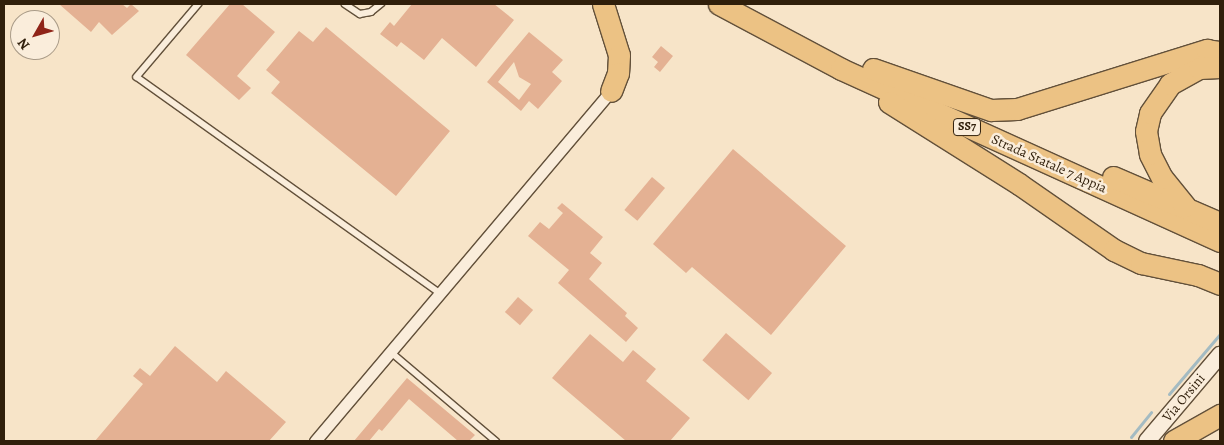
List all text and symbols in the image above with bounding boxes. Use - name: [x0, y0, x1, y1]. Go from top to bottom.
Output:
- north arrow: [10, 10, 60, 60]
- text: N: [13, 34, 34, 54]
- road number: SS7: [952, 118, 982, 136]
- street label: Strada Statale 7 Appia: [989, 131, 1109, 197]
- street label: Via Orsini: [1159, 371, 1209, 425]

